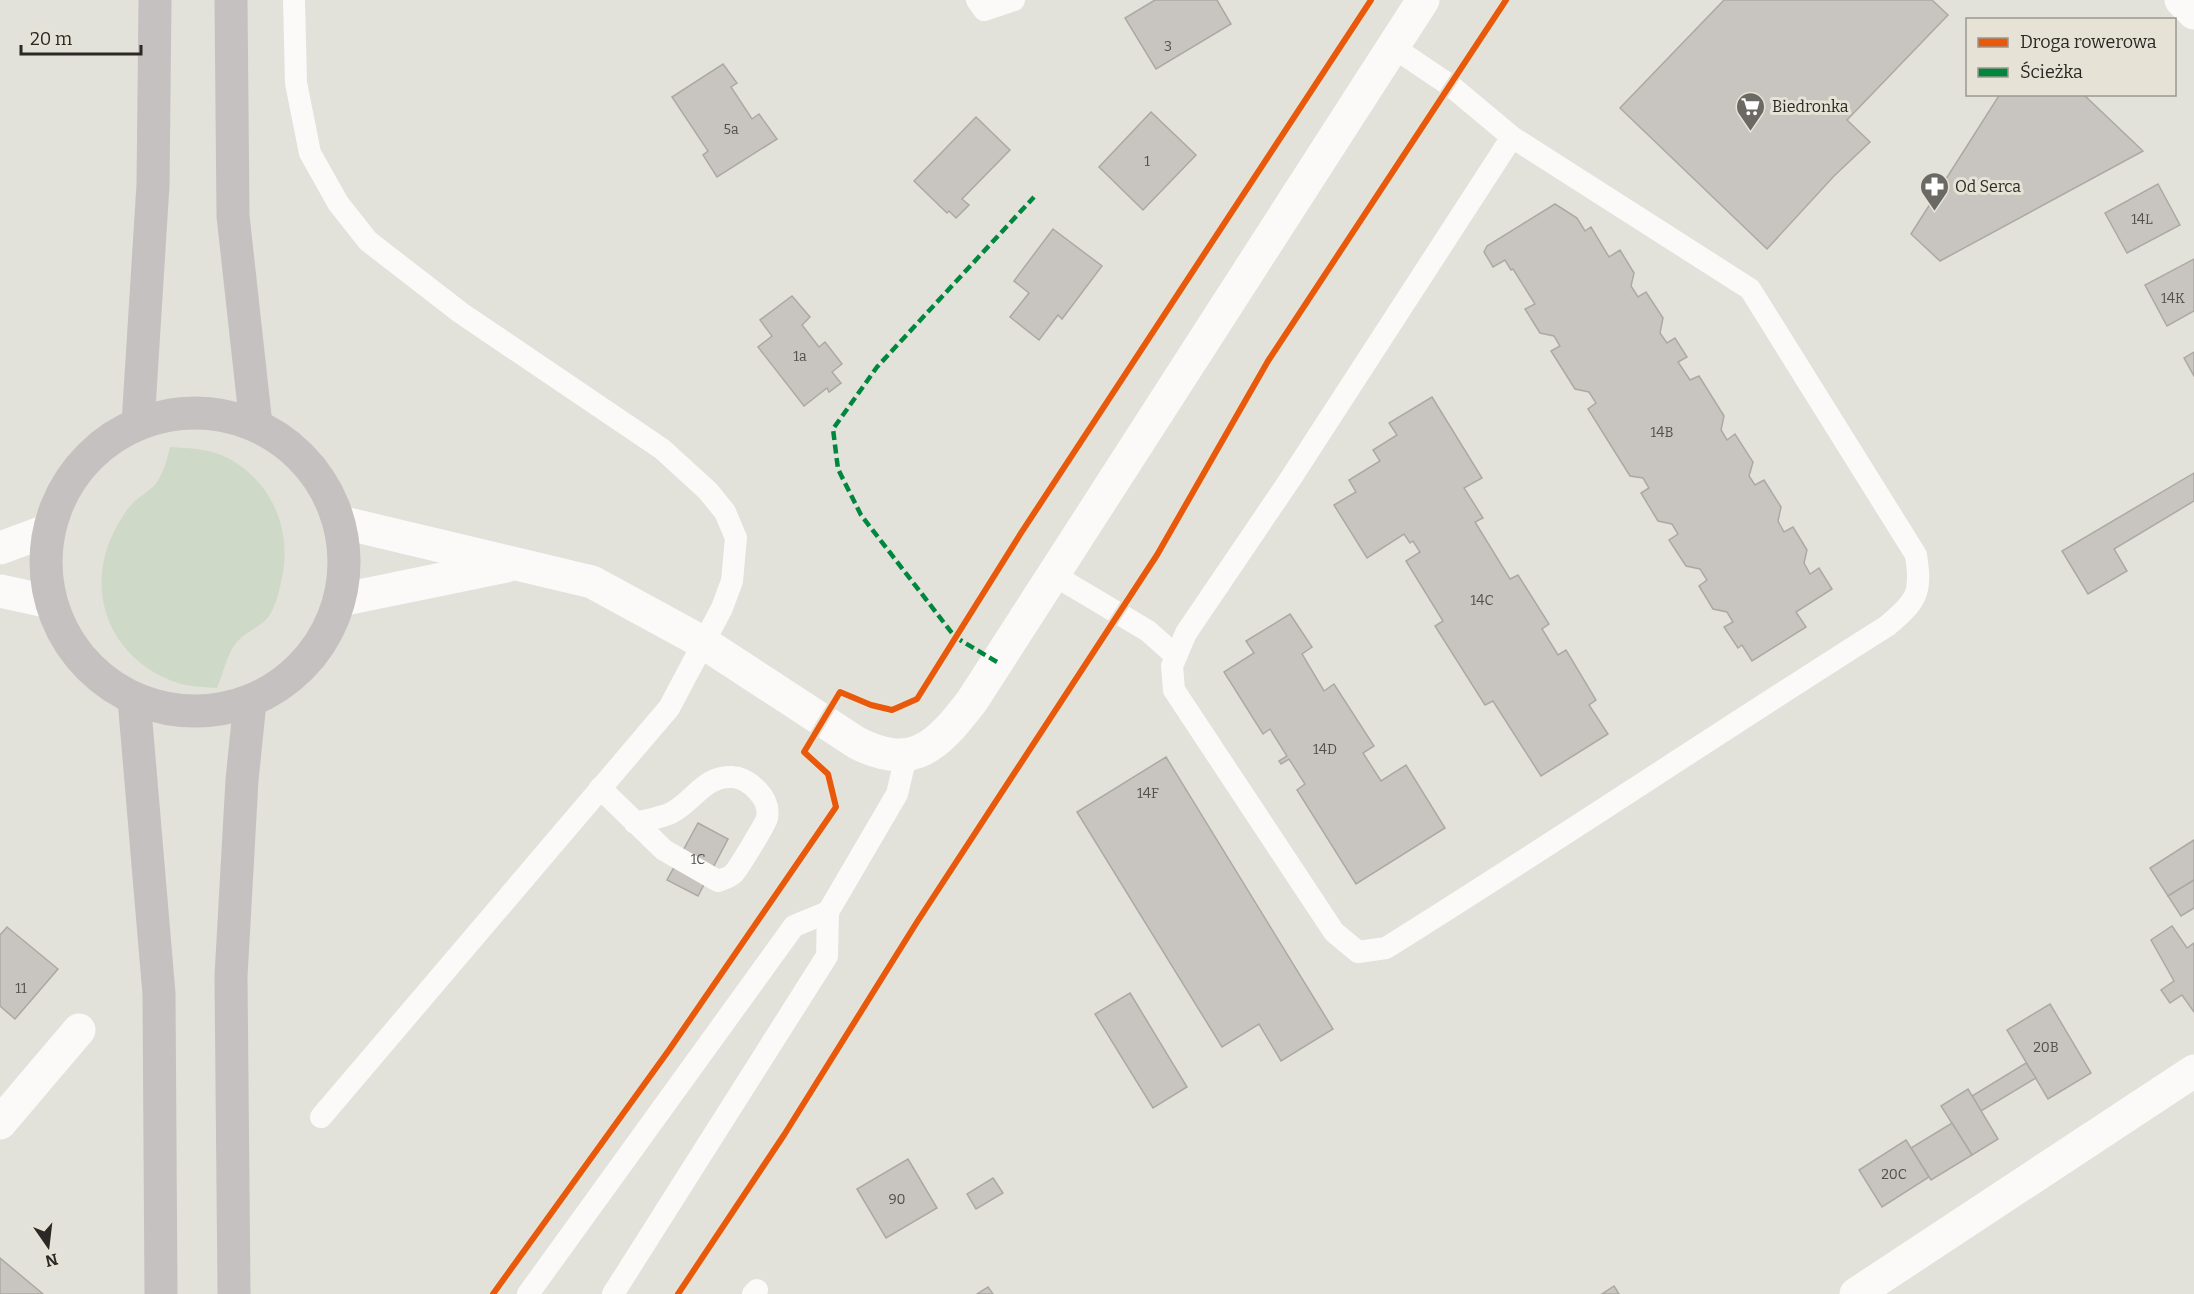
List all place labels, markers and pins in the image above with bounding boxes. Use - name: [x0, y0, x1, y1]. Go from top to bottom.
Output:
- supermarket icon: Biedronka: [1735, 90, 1767, 132]
- place label: Biedronka: [1772, 97, 1849, 116]
- pharmacy icon: Od Serca: [1918, 170, 1950, 212]
- place label: Od Serca: [1955, 177, 2021, 196]

